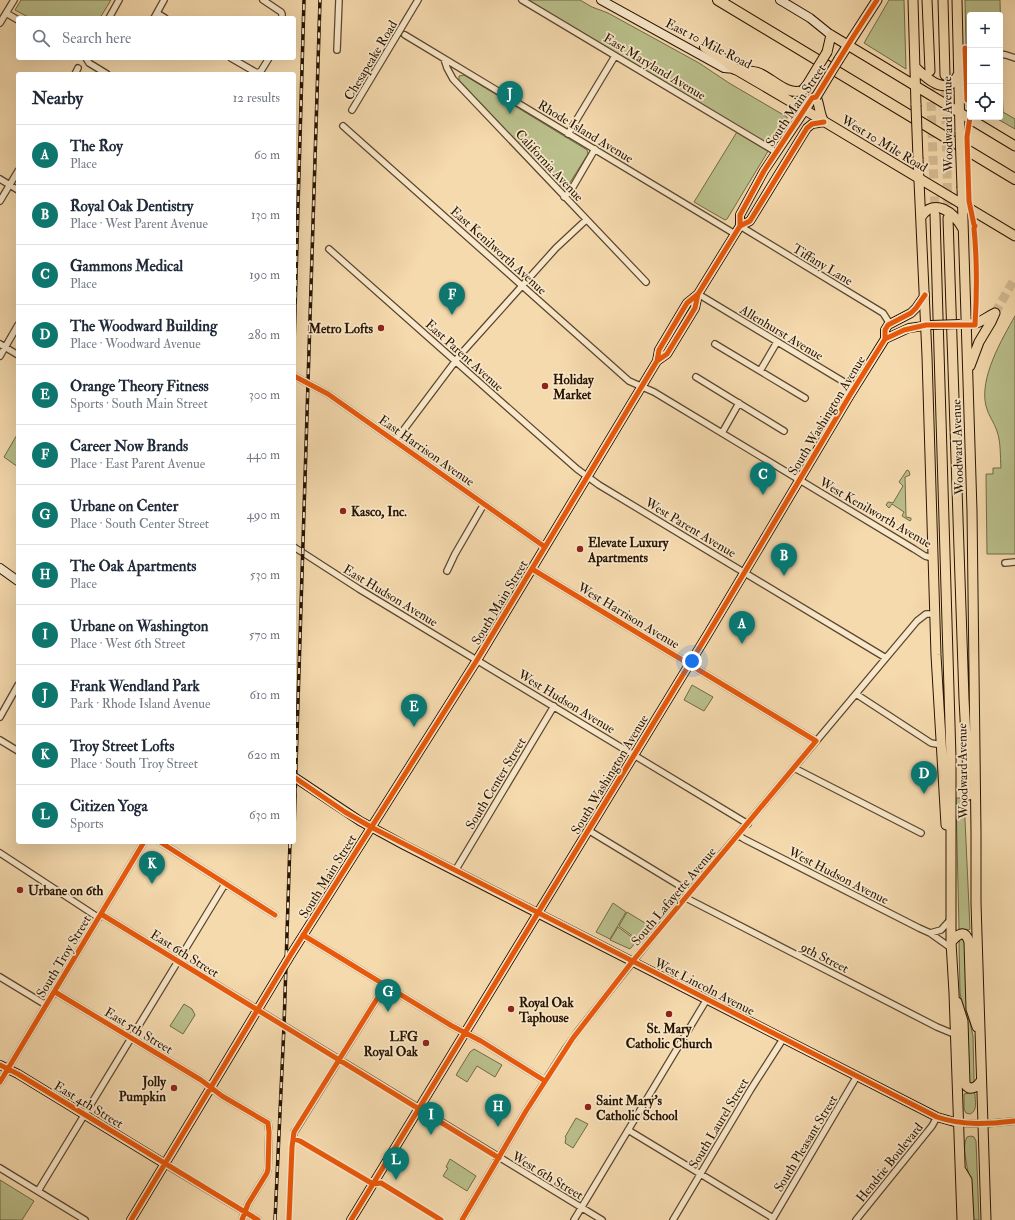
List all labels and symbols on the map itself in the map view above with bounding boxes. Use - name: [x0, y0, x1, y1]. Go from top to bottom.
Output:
- street label: East 10 Mile Road: [663, 15, 755, 73]
- street label: Chesapeake Road: [341, 17, 402, 104]
- street label: East Maryland Avenue: [600, 30, 709, 105]
- street label: South Main Street: [762, 61, 829, 150]
- street label: Woodward Avenue: [939, 75, 957, 173]
- pin: J: [497, 81, 523, 114]
- street label: Rhode Island Avenue: [535, 97, 637, 167]
- street label: West 10 Mile Road: [838, 111, 931, 176]
- street label: California Avenue: [512, 126, 587, 205]
- street label: East Kenilworth Avenue: [447, 203, 550, 299]
- street label: Tiffany Lane: [789, 241, 856, 290]
- pin: F: [439, 282, 465, 315]
- street label: Allenhurst Avenue: [736, 301, 827, 364]
- street label: East Parent Avenue: [422, 316, 507, 396]
- place label: Metro Lofts: [308, 321, 374, 337]
- marker: Metro Lofts: [376, 323, 386, 333]
- street label: South Washington Avenue: [785, 352, 869, 478]
- place label: Holiday Market: [552, 372, 595, 403]
- marker: Holiday Market: [540, 381, 550, 391]
- street label: Woodward Avenue: [948, 398, 968, 496]
- street label: East Harrison Avenue: [376, 412, 478, 490]
- pin: C: [750, 462, 776, 495]
- street label: West Kenilworth Avenue: [816, 474, 935, 552]
- street label: West Parent Avenue: [641, 494, 739, 562]
- place label: Kasco, Inc.: [351, 504, 407, 520]
- marker: Kasco, Inc.: [338, 506, 348, 516]
- place label: Elevate Luxury Apartments: [587, 535, 670, 567]
- pin: B: [771, 543, 797, 576]
- marker: Elevate Luxury Apartments: [575, 544, 585, 554]
- street label: South Main Street: [468, 557, 531, 648]
- street label: East Hudson Avenue: [340, 561, 441, 631]
- street label: West Harrison Avenue: [574, 579, 683, 653]
- pin: A: [729, 611, 755, 644]
- your location: [682, 651, 702, 671]
- street label: West Hudson Avenue: [514, 666, 618, 737]
- pin: E: [401, 694, 427, 727]
- street label: South Washington Avenue: [568, 711, 652, 837]
- street label: Woodward Avenue: [954, 722, 972, 820]
- street label: South Center Street: [462, 735, 530, 832]
- pin: D: [911, 761, 937, 794]
- street label: South Main Street: [296, 832, 360, 921]
- street label: West Hudson Avenue: [785, 843, 892, 908]
- street label: South Lafayette Avenue: [628, 844, 721, 950]
- pin: K: [139, 851, 165, 884]
- place label: Urbane on 6th: [28, 883, 103, 899]
- marker: Urbane on 6th: [15, 885, 25, 895]
- street label: South Troy Street: [33, 913, 96, 1001]
- street label: East 6th Street: [147, 926, 222, 981]
- street label: 9th Street: [797, 939, 851, 977]
- street label: West Lincoln Avenue: [651, 954, 758, 1019]
- pin: G: [375, 979, 401, 1012]
- place label: Royal Oak Taphouse: [518, 995, 574, 1027]
- street label: East 5th Street: [101, 1004, 176, 1058]
- marker: Royal Oak Taphouse: [506, 1004, 516, 1014]
- marker: St. Mary Catholic Church: [664, 1009, 674, 1019]
- place label: St. Mary Catholic Church: [626, 1021, 712, 1052]
- place label: LFG Royal Oak: [363, 1029, 419, 1061]
- marker: LFG Royal Oak: [421, 1038, 431, 1048]
- place label: Jolly Pumpkin: [119, 1074, 167, 1106]
- street label: South Laurel Street: [685, 1075, 752, 1172]
- street label: East 4th Street: [51, 1078, 126, 1132]
- marker: Jolly Pumpkin: [169, 1083, 179, 1093]
- street label: South Pleasant Street: [771, 1092, 841, 1195]
- place label: Saint Mary's Catholic School: [596, 1093, 678, 1124]
- pin: H: [485, 1094, 511, 1127]
- pin: I: [418, 1102, 444, 1135]
- marker: Saint Mary's Catholic School: [583, 1102, 593, 1112]
- street label: Hendrie Boulevard: [853, 1119, 927, 1206]
- pin: L: [383, 1147, 409, 1180]
- street label: West 6th Street: [508, 1148, 586, 1203]

